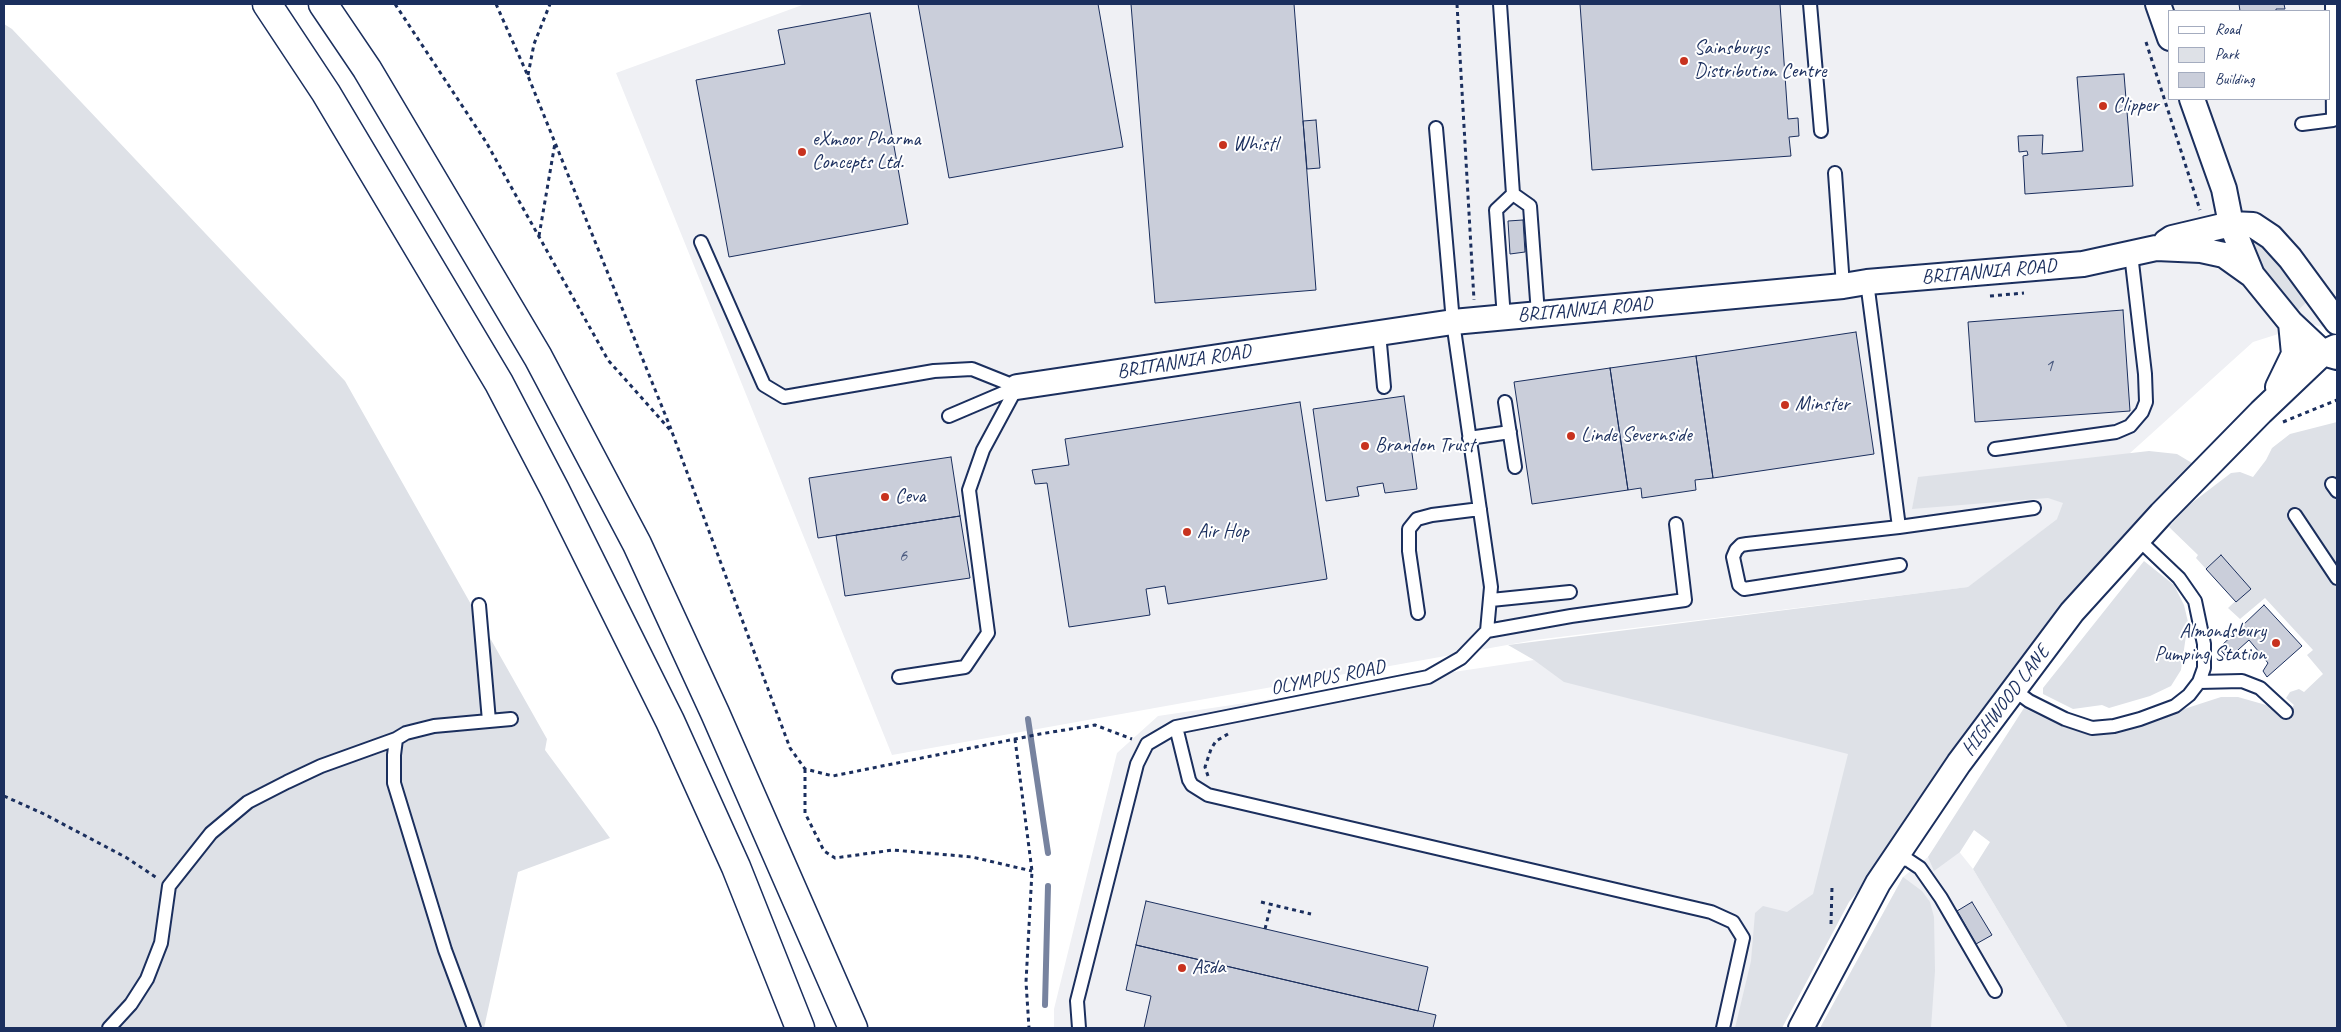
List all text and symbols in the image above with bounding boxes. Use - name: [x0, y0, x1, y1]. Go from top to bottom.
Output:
- legend: [2168, 10, 2331, 100]
- text: Road: [2215, 20, 2240, 39]
- place label: Sainsburys Distribution Centre: [1694, 37, 1827, 84]
- text: Park: [2215, 45, 2239, 64]
- marker: Sainsburys Distribution Centre: [1678, 55, 1690, 67]
- text: Building: [2215, 70, 2254, 89]
- place label: Clipper: [2113, 94, 2158, 118]
- marker: Clipper: [2097, 100, 2109, 112]
- place label: eXmoor Pharma Concepts Ltd.: [812, 128, 920, 175]
- place label: Whistl: [1233, 133, 1278, 157]
- marker: Whistl: [1217, 139, 1229, 151]
- marker: eXmoor Pharma Concepts Ltd.: [796, 146, 808, 158]
- street label: BRITANNIA ROAD: [1921, 254, 2057, 290]
- street label: BRITANNIA ROAD: [1517, 292, 1653, 328]
- street label: BRITANNIA ROAD: [1115, 340, 1253, 384]
- house number: 1: [2045, 355, 2053, 377]
- place label: Minster: [1795, 393, 1849, 417]
- marker: Minster: [1779, 399, 1791, 411]
- place label: Linde Severnside: [1581, 424, 1692, 448]
- marker: Linde Severnside: [1565, 430, 1577, 442]
- place label: Brandon Trust: [1375, 434, 1475, 458]
- marker: Brandon Trust: [1359, 440, 1371, 452]
- place label: Ceva: [895, 485, 926, 509]
- marker: Ceva: [879, 491, 891, 503]
- place label: Air Hop: [1197, 520, 1249, 544]
- marker: Air Hop: [1181, 526, 1193, 538]
- house number: 6: [899, 545, 907, 567]
- place label: Almondsbury Pumping Station: [2155, 620, 2266, 667]
- marker: Almondsbury Pumping Station: [2270, 637, 2282, 649]
- street label: HIGHWOOD LANE: [1957, 641, 2055, 761]
- street label: OLYMPUS ROAD: [1269, 655, 1387, 701]
- place label: Asda: [1192, 956, 1225, 980]
- marker: Asda: [1176, 962, 1188, 974]

